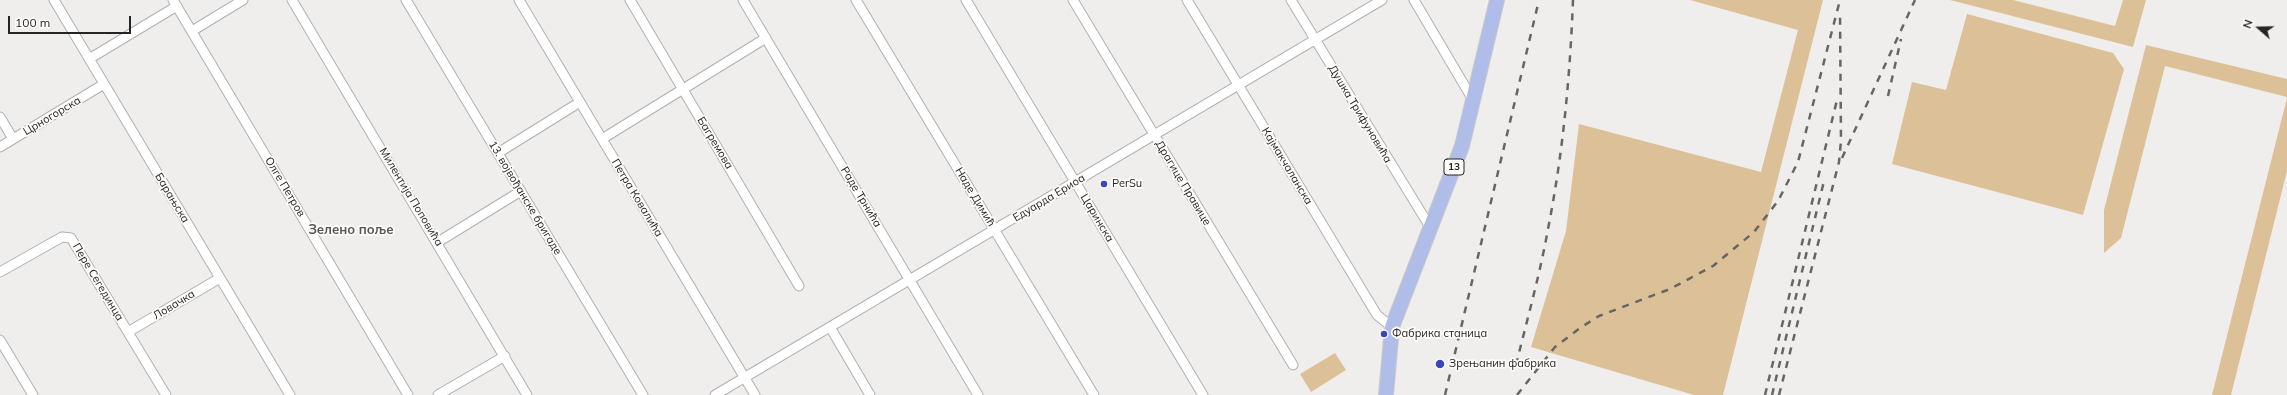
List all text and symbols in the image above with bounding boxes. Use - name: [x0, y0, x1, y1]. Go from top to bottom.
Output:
- scale bar: [10, 8, 133, 34]
- north arrow: [2239, 8, 2279, 48]
- text: 100 m: [15, 15, 50, 30]
- text: N: [2240, 18, 2256, 30]
- street label: Душка Трифуновића: [1326, 63, 1394, 165]
- street label: Црногорска: [21, 94, 83, 138]
- street label: Багремова: [694, 115, 736, 171]
- street label: Кајмакчаланска: [1259, 125, 1315, 207]
- street label: Драгице Правице: [1152, 138, 1214, 228]
- street label: 13. војвођанске бригаде: [486, 139, 564, 257]
- street label: Милентија Поповића: [376, 145, 446, 249]
- street label: Олге Петров: [262, 155, 308, 219]
- street label: Петра Ковалића: [609, 157, 665, 239]
- road number: 13: [1444, 159, 1464, 175]
- street label: Раде Трнића: [838, 164, 884, 230]
- street label: Наде Димић: [952, 165, 998, 229]
- street label: Барањска: [152, 171, 192, 225]
- street label: Едуарда Ериоа: [1011, 171, 1087, 225]
- place label: PerSu: [1112, 177, 1142, 191]
- marker: PerSu: [1099, 179, 1109, 189]
- street label: Царинска: [1078, 192, 1116, 244]
- district label: Зелено поље: [308, 222, 394, 238]
- street label: Пере Сегединца: [70, 241, 126, 323]
- street label: Ловачка: [151, 287, 197, 323]
- place label: Фабрика станица: [1392, 327, 1487, 341]
- marker: Фабрика станица: [1379, 329, 1389, 339]
- place label: Зрењанин фабрика: [1449, 357, 1556, 371]
- marker: Зрењанин фабрика: [1434, 358, 1446, 370]

